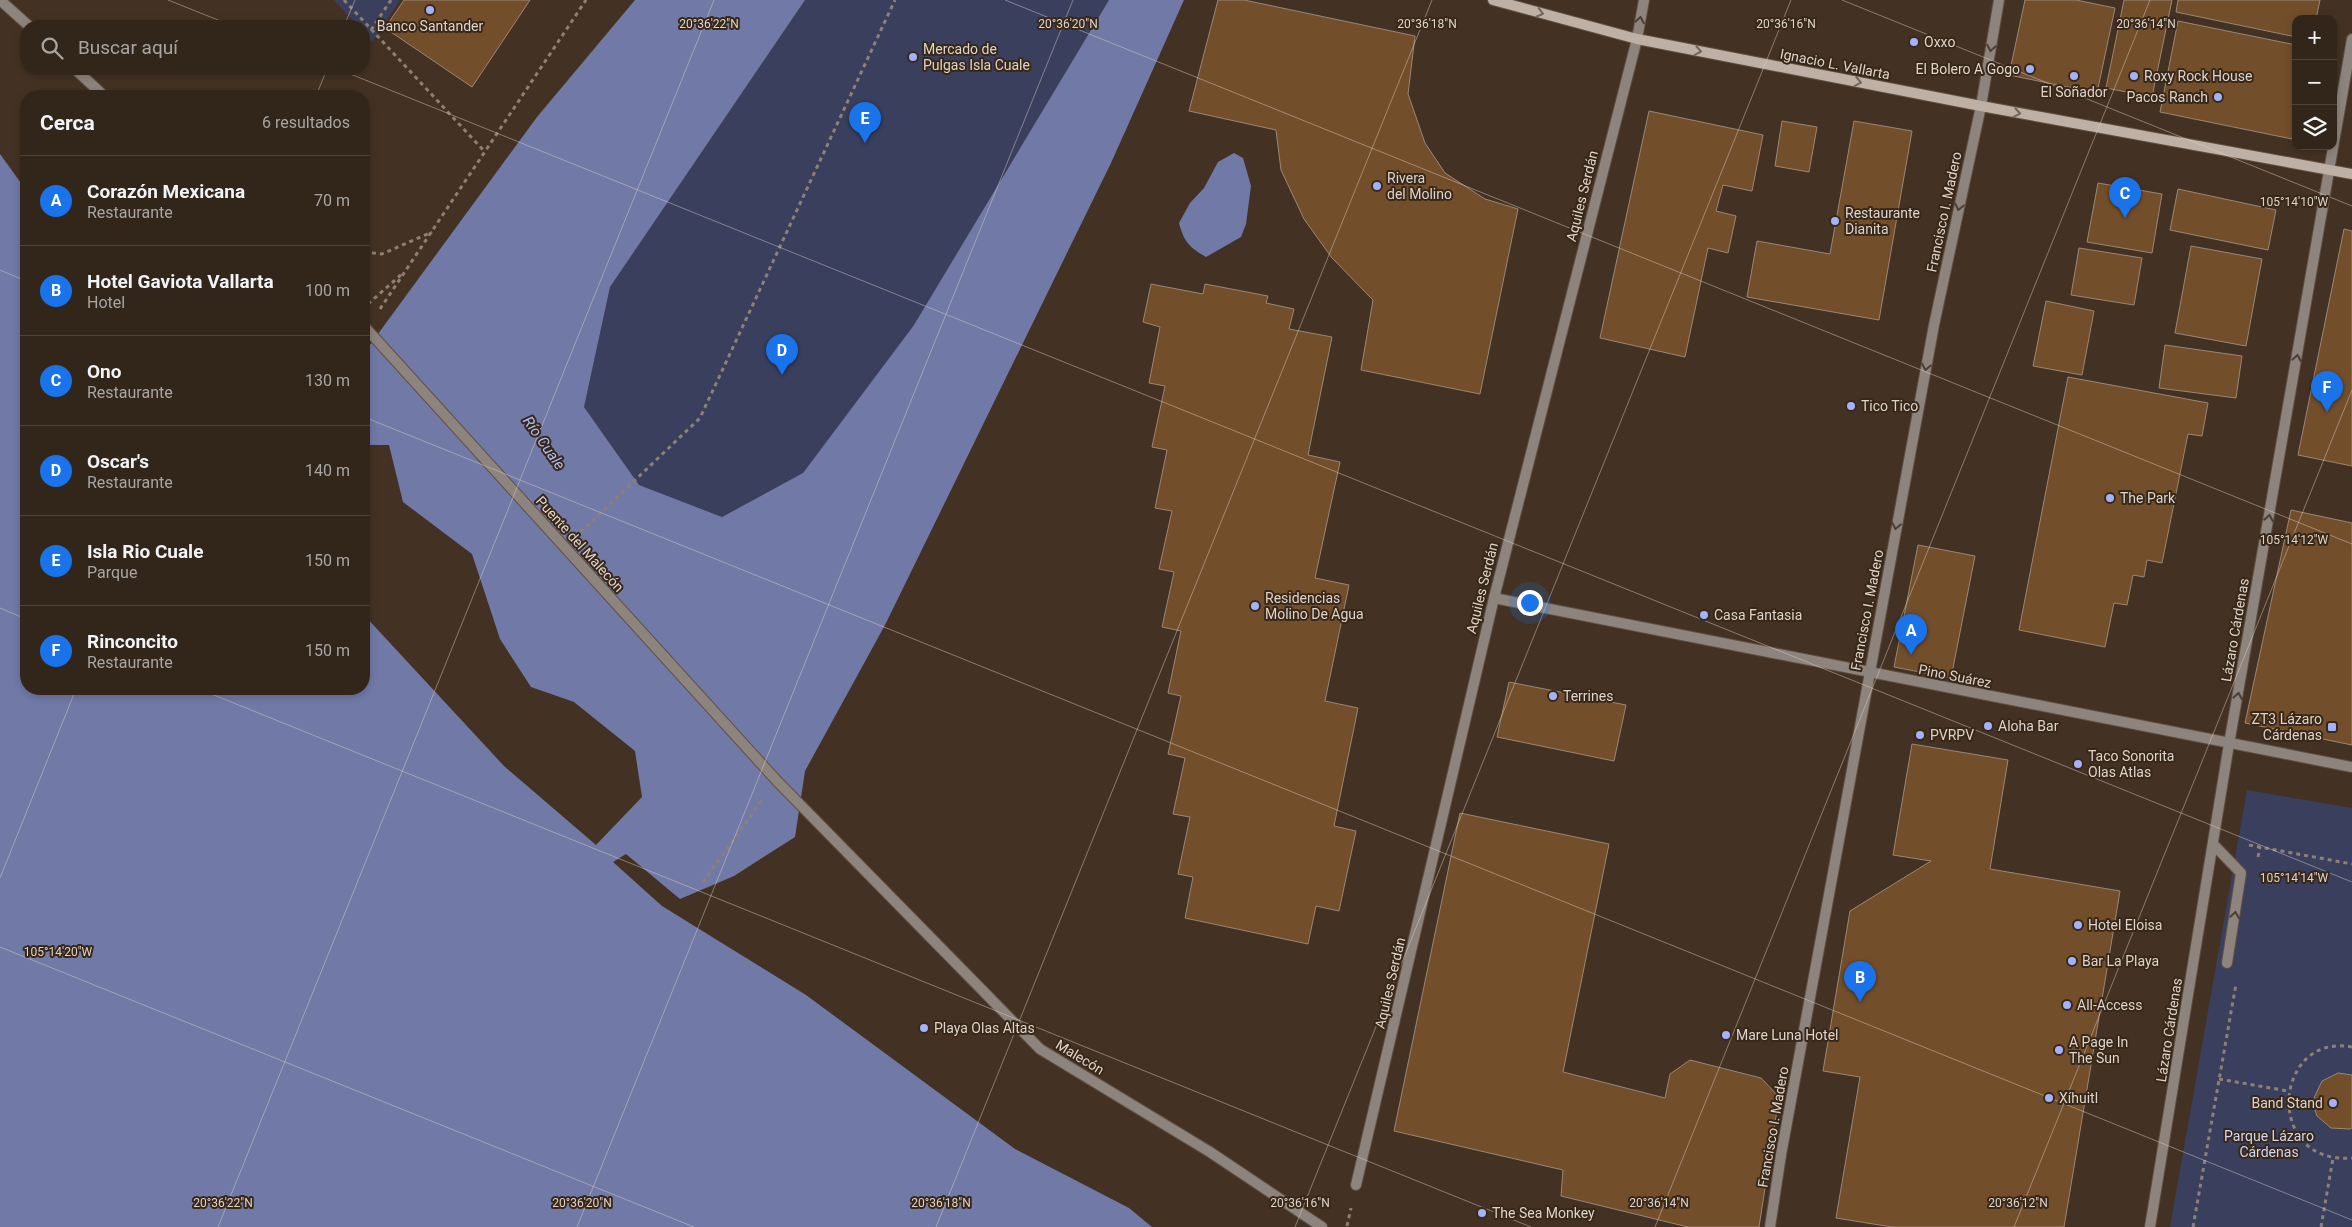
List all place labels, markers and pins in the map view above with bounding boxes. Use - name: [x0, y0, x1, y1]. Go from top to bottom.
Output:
- marker: Banco Santander: [424, 4, 436, 16]
- place label: Banco Santander: [377, 18, 484, 34]
- place label: Oxxo: [1924, 34, 1955, 50]
- marker: Oxxo: [1908, 36, 1920, 48]
- place label: Mercado de Pulgas Isla Cuale: [923, 41, 1030, 73]
- marker: Mercado de Pulgas Isla Cuale: [907, 51, 919, 63]
- place label: El Bolero A Gogo: [1916, 61, 2020, 77]
- marker: El Bolero A Gogo: [2024, 63, 2036, 75]
- place label: Roxy Rock House: [2144, 68, 2252, 84]
- marker: El Soñador: [2068, 70, 2080, 82]
- marker: Roxy Rock House: [2128, 70, 2140, 82]
- place label: El Soñador: [2040, 84, 2108, 100]
- place label: Pacos Ranch: [2127, 89, 2208, 105]
- marker: Pacos Ranch: [2212, 91, 2224, 103]
- pin: E: [849, 102, 881, 143]
- place label: Rivera del Molino: [1387, 170, 1452, 202]
- pin: C: [2109, 177, 2141, 218]
- marker: Rivera del Molino: [1371, 180, 1383, 192]
- place label: Restaurante Dianita: [1845, 205, 1920, 237]
- marker: Restaurante Dianita: [1829, 215, 1841, 227]
- pin: D: [766, 334, 798, 375]
- pin: F: [2311, 371, 2343, 412]
- place label: Tico Tico: [1861, 398, 1918, 414]
- marker: Tico Tico: [1845, 400, 1857, 412]
- place label: The Park: [2120, 490, 2176, 506]
- marker: The Park: [2104, 492, 2116, 504]
- place label: Residencias Molino De Agua: [1265, 590, 1364, 622]
- marker: Residencias Molino De Agua: [1249, 600, 1261, 612]
- place label: Casa Fantasia: [1714, 607, 1802, 623]
- marker: Casa Fantasia: [1698, 609, 1710, 621]
- pin: A: [1895, 614, 1927, 655]
- place label: Terrines: [1563, 688, 1613, 704]
- marker: Terrines: [1547, 690, 1559, 702]
- place label: ZT3 Lázaro Cárdenas: [2252, 711, 2322, 743]
- place label: Aloha Bar: [1998, 718, 2059, 734]
- marker: Aloha Bar: [1982, 720, 1994, 732]
- marker: ZT3 Lázaro Cárdenas: [2326, 721, 2338, 733]
- place label: PVRPV: [1930, 727, 1974, 743]
- marker: PVRPV: [1914, 729, 1926, 741]
- place label: Taco Sonorita Olas Atlas: [2088, 748, 2174, 780]
- marker: Taco Sonorita Olas Atlas: [2072, 758, 2084, 770]
- place label: Hotel Eloisa: [2088, 917, 2162, 933]
- marker: Hotel Eloisa: [2072, 919, 2084, 931]
- place label: Bar La Playa: [2082, 953, 2159, 969]
- marker: Bar La Playa: [2066, 955, 2078, 967]
- pin: B: [1844, 961, 1876, 1002]
- place label: All-Access: [2077, 997, 2142, 1013]
- marker: All-Access: [2061, 999, 2073, 1011]
- place label: Playa Olas Altas: [934, 1020, 1035, 1036]
- marker: Playa Olas Altas: [918, 1022, 930, 1034]
- place label: Mare Luna Hotel: [1736, 1027, 1839, 1043]
- marker: Mare Luna Hotel: [1720, 1029, 1732, 1041]
- place label: A Page In The Sun: [2069, 1034, 2128, 1066]
- marker: A Page In The Sun: [2053, 1044, 2065, 1056]
- place label: Xíhuitl: [2059, 1090, 2098, 1106]
- marker: Xíhuitl: [2043, 1092, 2055, 1104]
- place label: Band Stand: [2251, 1095, 2323, 1111]
- marker: Band Stand: [2327, 1097, 2339, 1109]
- place label: The Sea Monkey: [1492, 1205, 1595, 1221]
- marker: The Sea Monkey: [1476, 1207, 1488, 1219]

